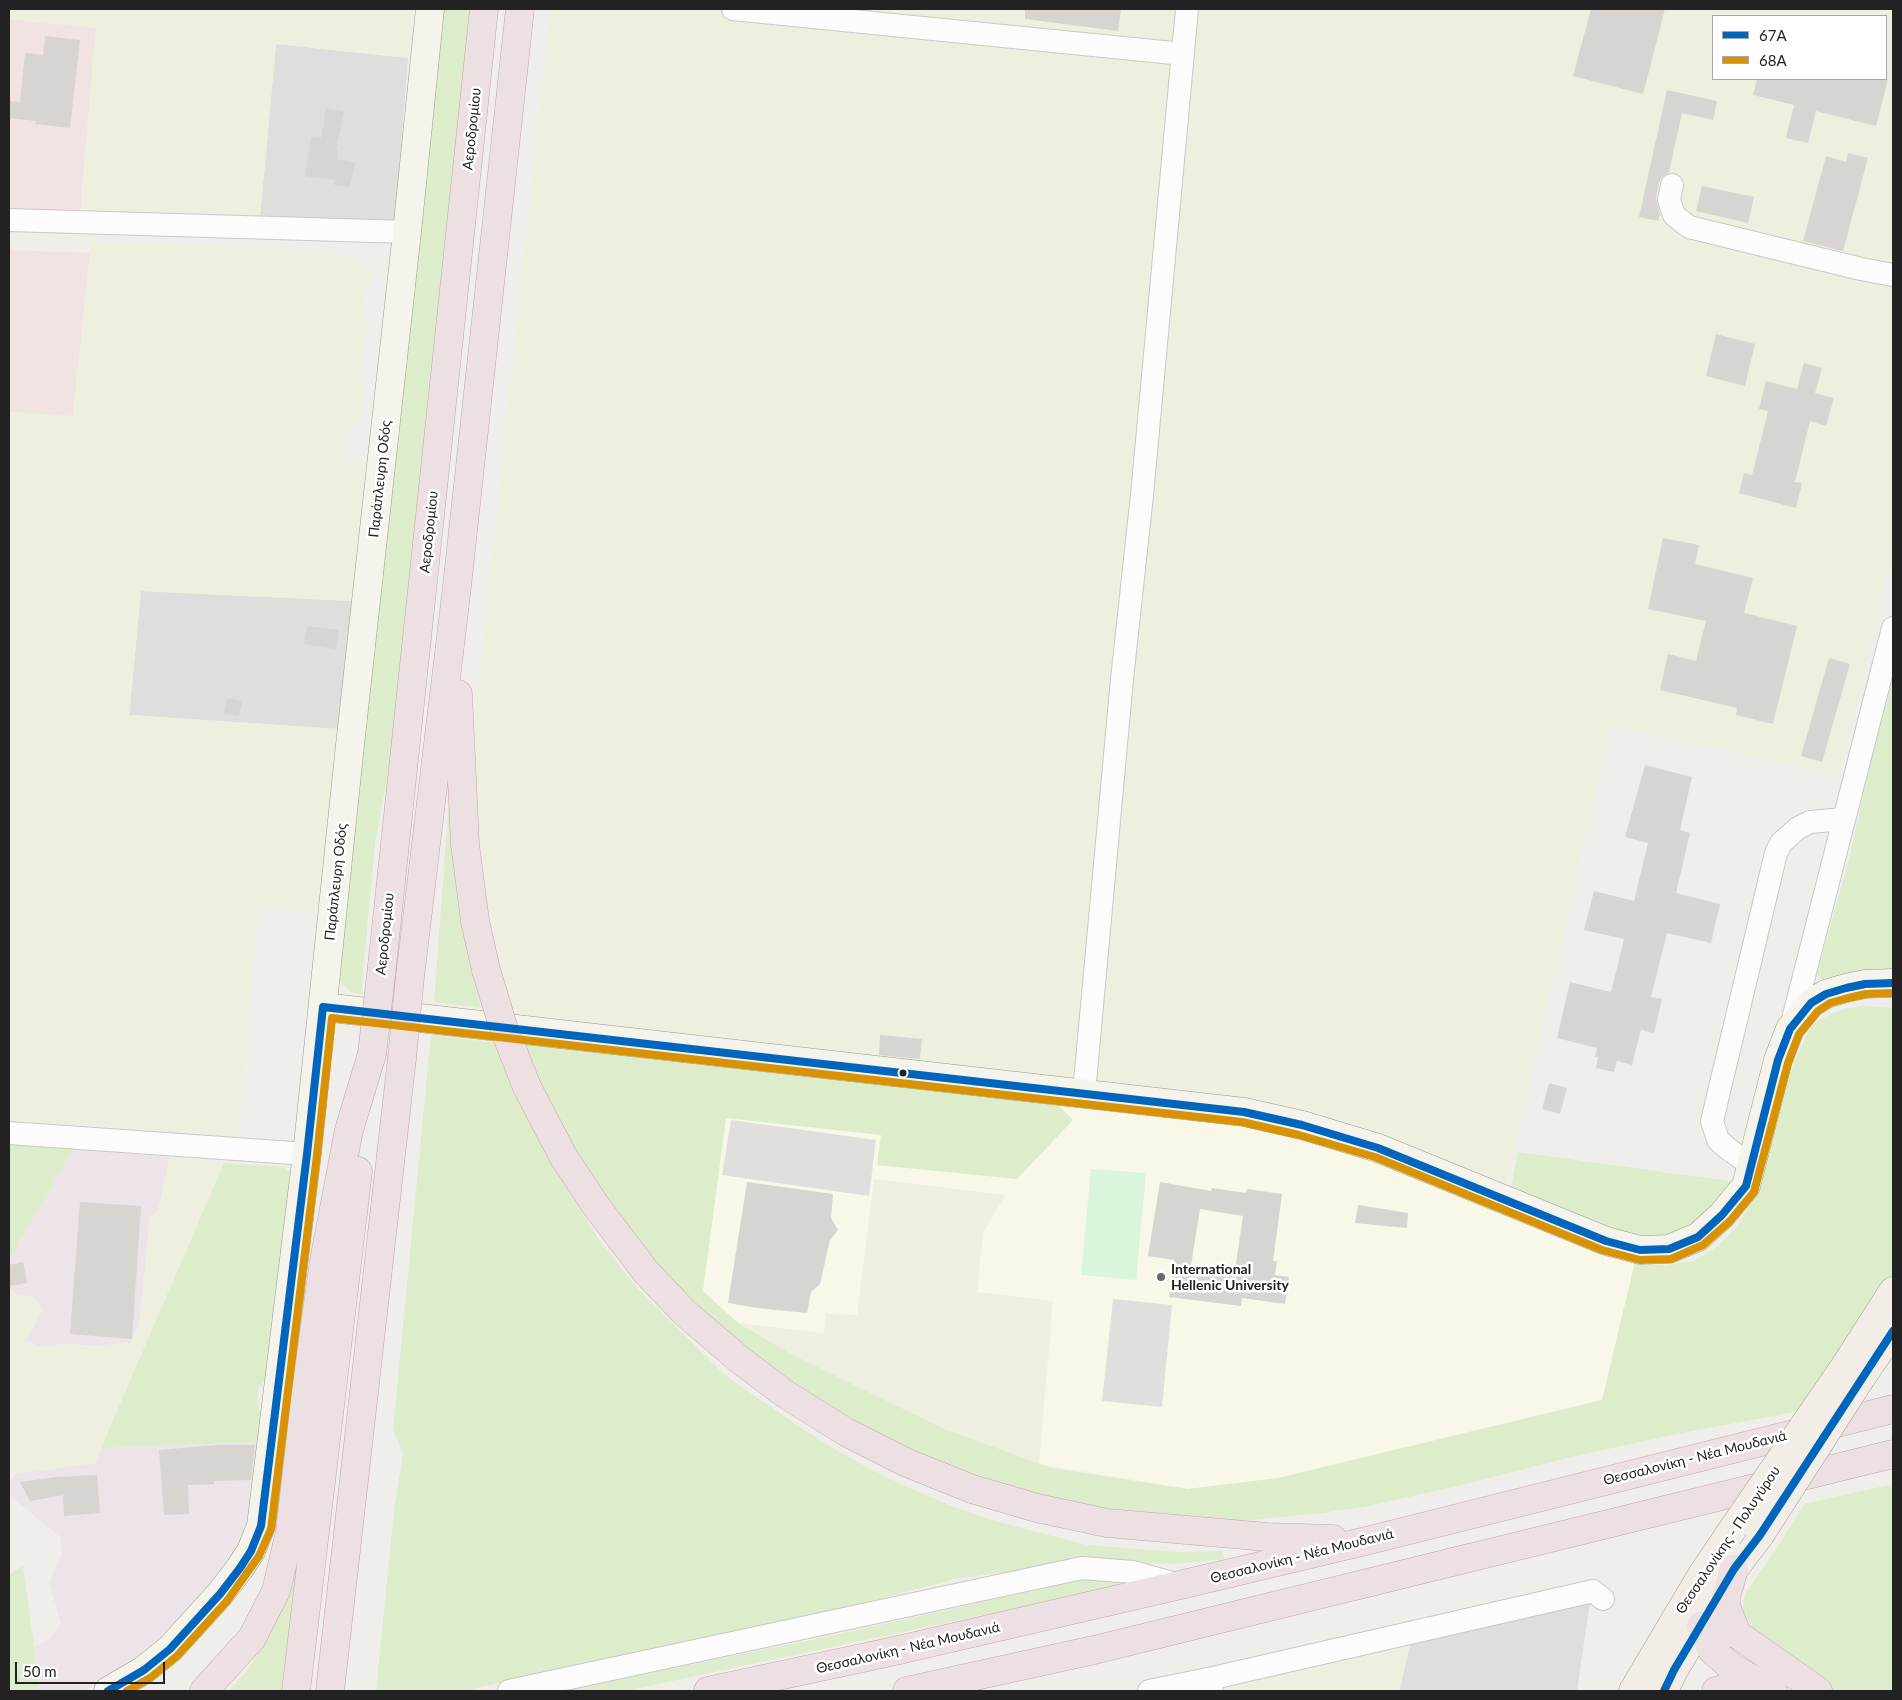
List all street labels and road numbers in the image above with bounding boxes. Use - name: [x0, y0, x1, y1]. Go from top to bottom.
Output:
- street label: Αεροδρομίου: [459, 87, 485, 171]
- street label: Παράπλευρη Οδός: [365, 419, 395, 539]
- street label: Αεροδρομίου: [416, 490, 442, 574]
- street label: Παράπλευρη Οδός: [321, 822, 351, 942]
- street label: Αεροδρομίου: [372, 892, 398, 976]
- street label: Θεσσαλονίκη - Νέα Μουδανιά: [1602, 1427, 1788, 1489]
- street label: Θεσσαλονίκης - Πολυγύρου: [1672, 1463, 1784, 1617]
- street label: Θεσσαλονίκη - Νέα Μουδανιά: [1209, 1525, 1395, 1587]
- street label: Θεσσαλονίκη - Νέα Μουδανιά: [814, 1619, 1002, 1677]

